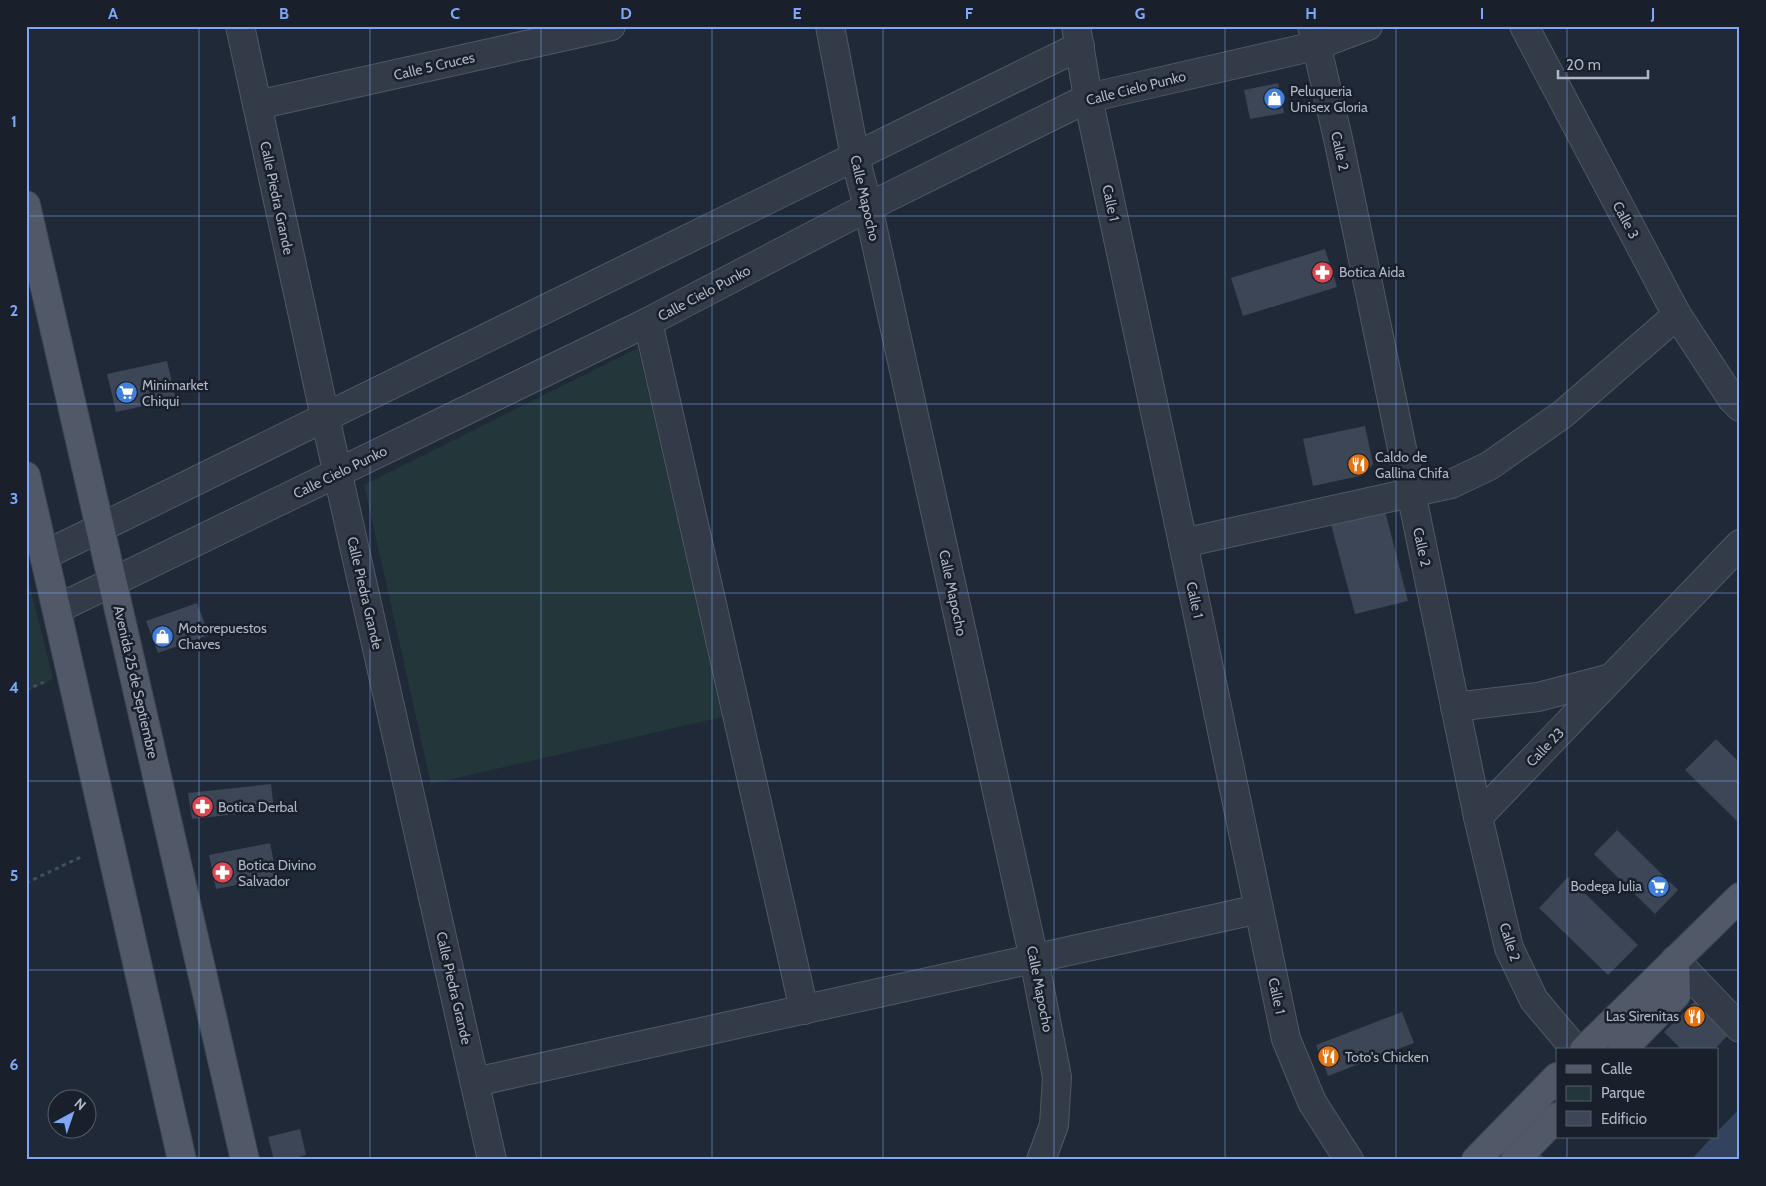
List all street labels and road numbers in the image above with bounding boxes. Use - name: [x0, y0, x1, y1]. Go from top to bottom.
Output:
- street label: Calle 5 Cruces: [392, 48, 476, 84]
- street label: Calle Cielo Punko: [1084, 67, 1188, 109]
- street label: Calle 2: [1327, 130, 1353, 172]
- street label: Calle Piedra Grande: [256, 140, 298, 256]
- street label: Calle Mapocho: [846, 153, 884, 243]
- street label: Calle 1: [1098, 183, 1124, 223]
- street label: Calle 3: [1609, 198, 1643, 242]
- street label: Calle Cielo Punko: [655, 261, 754, 325]
- street label: Calle Cielo Punko: [290, 441, 390, 502]
- street label: Calle 2: [1409, 526, 1435, 568]
- street label: Calle Piedra Grande: [343, 535, 387, 651]
- street label: Calle Mapocho: [935, 548, 971, 638]
- street label: Calle 1: [1182, 580, 1208, 620]
- street label: Avenida 25 de Septiembre: [110, 604, 162, 760]
- street label: Calle 23: [1522, 724, 1568, 770]
- street label: Calle 2: [1495, 920, 1525, 964]
- street label: Calle Piedra Grande: [432, 930, 476, 1046]
- street label: Calle Mapocho: [1023, 944, 1057, 1034]
- street label: Calle 1: [1264, 976, 1290, 1016]

